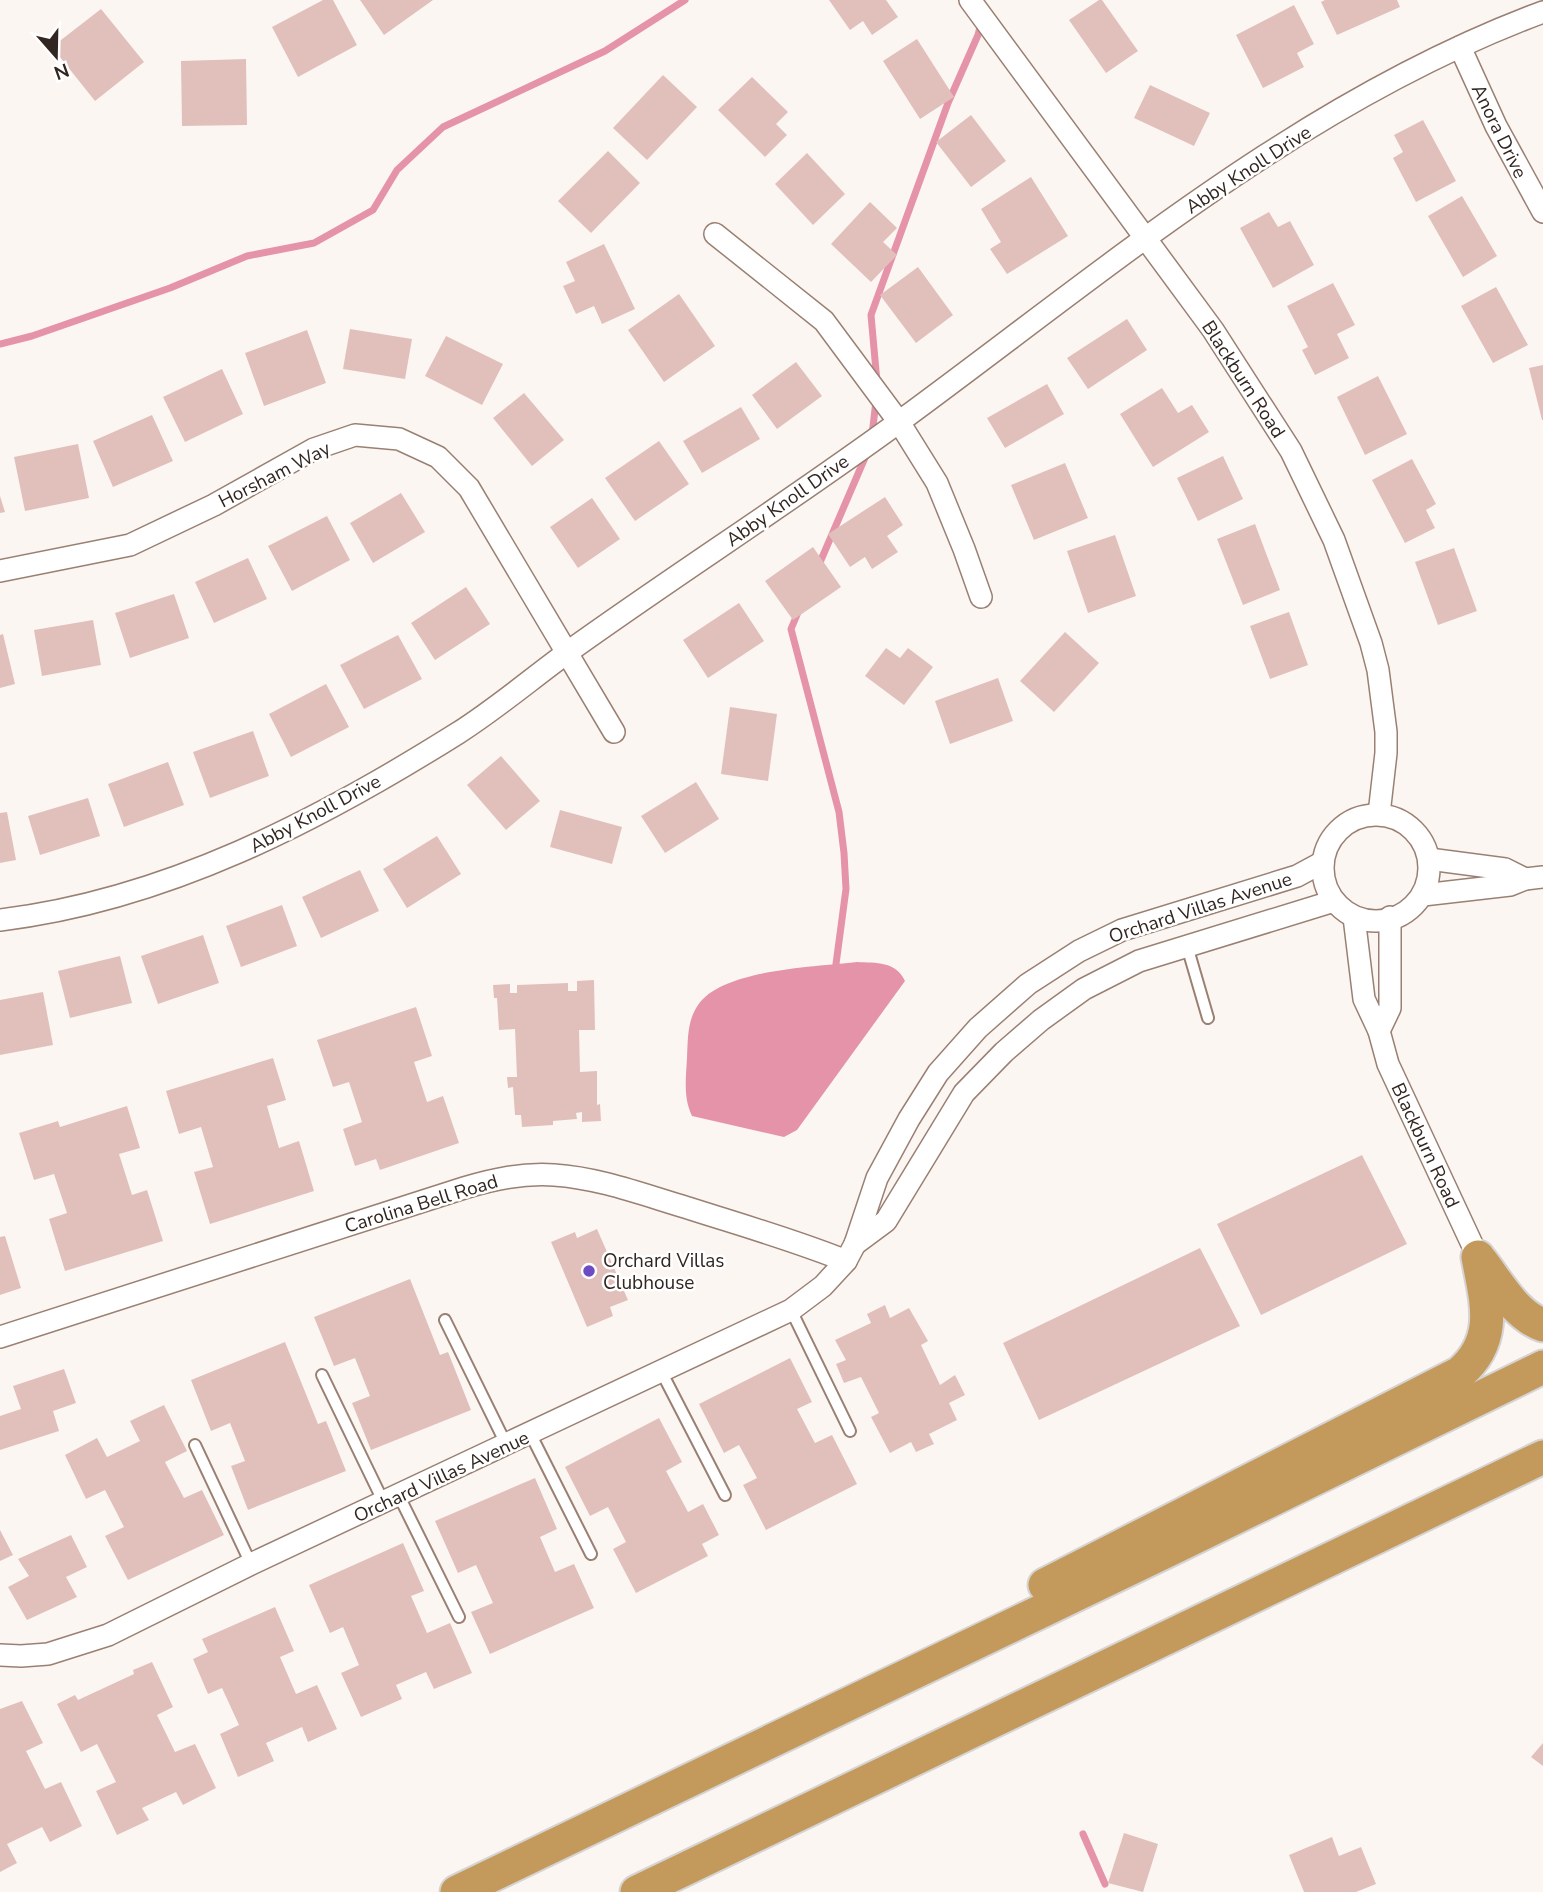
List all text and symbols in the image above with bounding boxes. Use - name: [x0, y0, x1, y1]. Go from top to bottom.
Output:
- north arrow: [21, 21, 91, 91]
- text: N: [50, 56, 73, 86]
- street label: Anora Drive: [1465, 80, 1533, 183]
- street label: Abby Knoll Drive: [1181, 119, 1316, 220]
- street label: Blackburn Road: [1195, 316, 1291, 443]
- street label: Horsham Way: [214, 435, 335, 514]
- street label: Abby Knoll Drive: [721, 449, 854, 553]
- street label: Abby Knoll Drive: [245, 768, 386, 859]
- street label: Orchard Villas Avenue: [1105, 866, 1295, 950]
- street label: Blackburn Road: [1385, 1079, 1465, 1212]
- street label: Carolina Bell Road: [342, 1168, 501, 1240]
- place label: Orchard Villas Clubhouse: [603, 1248, 725, 1296]
- marker: Orchard Villas Clubhouse: [581, 1263, 597, 1279]
- street label: Orchard Villas Avenue: [349, 1425, 533, 1529]

